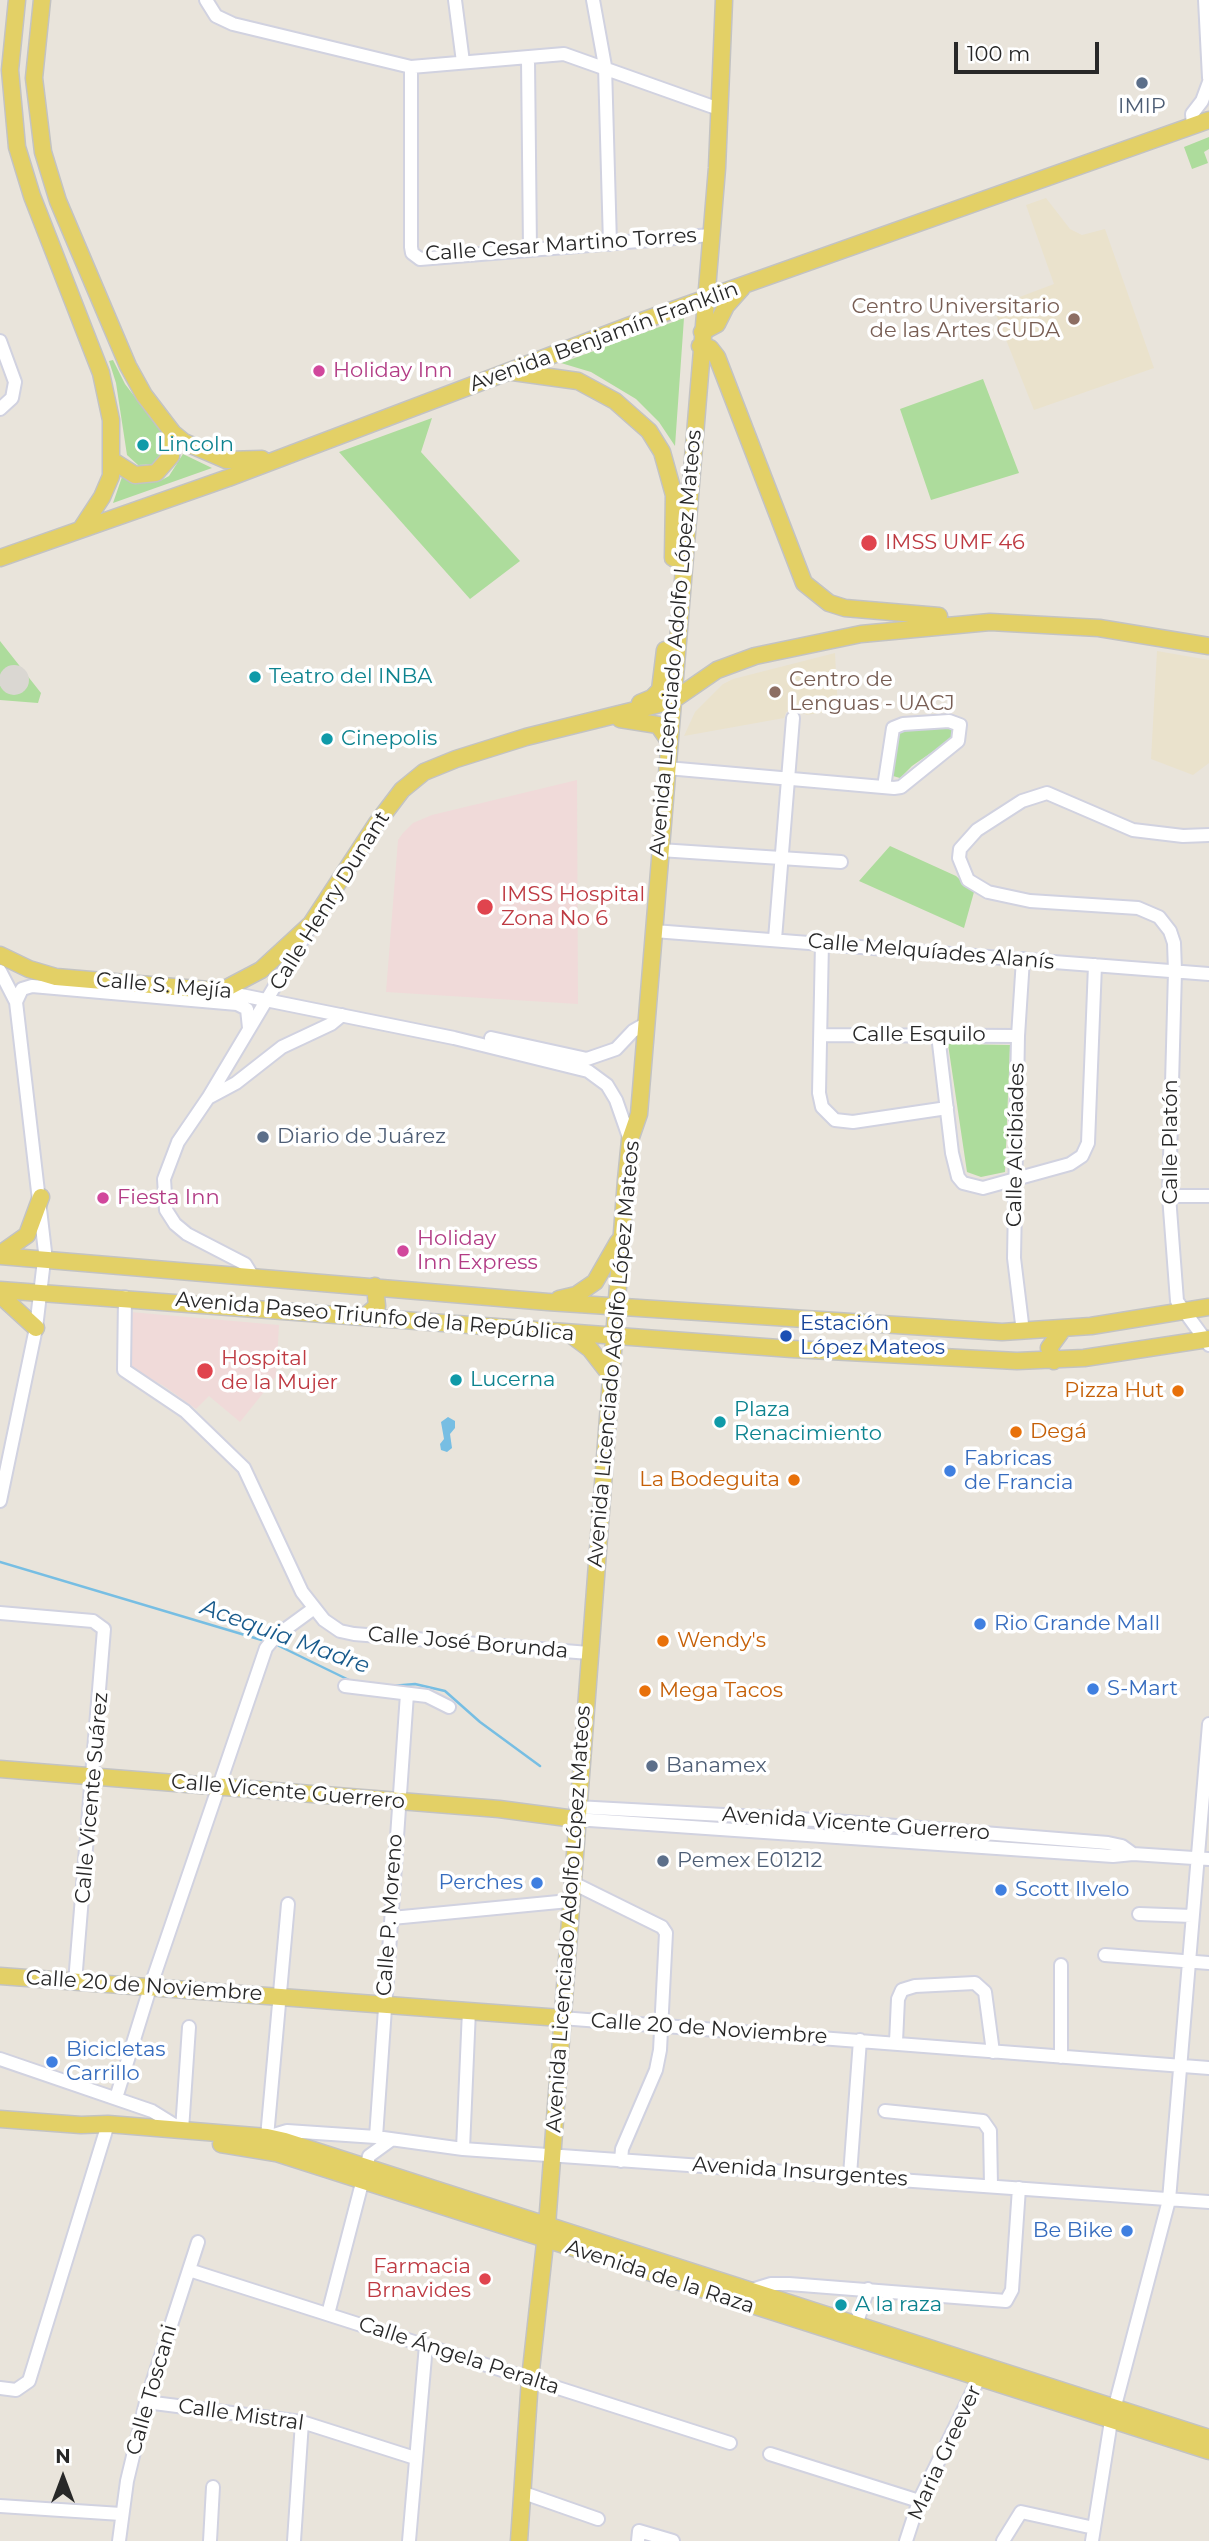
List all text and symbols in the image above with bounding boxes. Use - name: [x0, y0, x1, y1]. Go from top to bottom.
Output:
- scale bar: [957, 28, 1102, 72]
- text: 100 m: [967, 41, 1030, 66]
- marker: IMIP: [1134, 75, 1150, 91]
- place label: IMIP: [1118, 94, 1166, 120]
- street label: Calle Cesar Martino Torres: [425, 223, 697, 267]
- street label: Avenida Benjamín Franklin: [466, 277, 742, 397]
- place label: Centro Universitario de las Artes CUDA: [851, 294, 1060, 344]
- marker: Centro Universitario de las Artes CUDA: [1066, 311, 1082, 327]
- place label: Holiday Inn: [333, 358, 452, 384]
- marker: Holiday Inn: [311, 363, 327, 379]
- street label: Avenida Licenciado Adolfo López Mateos: [645, 429, 707, 857]
- place label: Lincoln: [157, 432, 234, 458]
- marker: Lincoln: [135, 437, 151, 453]
- place label: IMSS UMF 46: [885, 530, 1025, 556]
- marker: IMSS UMF 46: [859, 533, 879, 553]
- place label: Teatro del INBA: [269, 664, 432, 690]
- place label: Centro de Lenguas - UACJ: [789, 667, 955, 717]
- marker: Teatro del INBA: [247, 669, 263, 685]
- marker: Centro de Lenguas - UACJ: [767, 684, 783, 700]
- place label: Cinepolis: [341, 726, 437, 752]
- marker: Cinepolis: [319, 731, 335, 747]
- street label: Calle Henry Dunant: [265, 807, 395, 995]
- place label: IMSS Hospital Zona No 6: [501, 882, 645, 932]
- marker: IMSS Hospital Zona No 6: [475, 897, 495, 917]
- street label: Calle Melquíades Alanís: [807, 929, 1055, 975]
- street label: Calle S. Mejía: [95, 968, 233, 1004]
- street label: Calle Esquilo: [852, 1022, 986, 1048]
- street label: Calle Alcibíades: [1002, 1063, 1030, 1227]
- street label: Calle Platón: [1158, 1079, 1184, 1205]
- place label: Diario de Juárez: [277, 1124, 446, 1150]
- marker: Diario de Juárez: [255, 1129, 271, 1145]
- street label: Avenida Licenciado Adolfo López Mateos: [583, 1140, 645, 1568]
- place label: Fiesta Inn: [117, 1185, 220, 1211]
- marker: Fiesta Inn: [95, 1190, 111, 1206]
- place label: Holiday Inn Express: [417, 1226, 538, 1276]
- marker: Holiday Inn Express: [395, 1243, 411, 1259]
- street label: Avenida Paseo Triunfo de la República: [174, 1287, 576, 1347]
- place label: Estación López Mateos: [800, 1311, 945, 1361]
- marker: Estación López Mateos: [778, 1328, 794, 1344]
- place label: Hospital de la Mujer: [221, 1346, 338, 1396]
- marker: Hospital de la Mujer: [195, 1361, 215, 1381]
- place label: Lucerna: [470, 1367, 555, 1393]
- marker: Lucerna: [448, 1372, 464, 1388]
- place label: Pizza Hut: [1064, 1378, 1164, 1404]
- marker: Pizza Hut: [1170, 1383, 1186, 1399]
- place label: Plaza Renacimiento: [734, 1397, 882, 1447]
- marker: Plaza Renacimiento: [712, 1414, 728, 1430]
- place label: Degá: [1030, 1419, 1087, 1445]
- marker: Degá: [1008, 1424, 1024, 1440]
- place label: Fabricas de Francia: [964, 1446, 1073, 1496]
- marker: Fabricas de Francia: [942, 1463, 958, 1479]
- place label: La Bodeguita: [639, 1467, 780, 1493]
- marker: La Bodeguita: [786, 1472, 802, 1488]
- water label: Acequia Madre: [197, 1594, 373, 1680]
- place label: Rio Grande Mall: [994, 1611, 1160, 1637]
- marker: Rio Grande Mall: [972, 1616, 988, 1632]
- street label: Calle José Borunda: [367, 1622, 569, 1664]
- place label: Wendy's: [677, 1628, 766, 1654]
- marker: Wendy's: [655, 1633, 671, 1649]
- place label: S-Mart: [1107, 1676, 1178, 1702]
- place label: Mega Tacos: [659, 1678, 783, 1704]
- marker: S-Mart: [1085, 1681, 1101, 1697]
- marker: Mega Tacos: [637, 1683, 653, 1699]
- street label: Calle Vicente Suárez: [70, 1691, 114, 1905]
- street label: Avenida Licenciado Adolfo López Mateos: [542, 1705, 596, 2133]
- place label: Banamex: [666, 1753, 767, 1779]
- marker: Banamex: [644, 1758, 660, 1774]
- street label: Calle Vicente Guerrero: [170, 1769, 406, 1815]
- street label: Avenida Vicente Guerrero: [721, 1802, 991, 1846]
- street label: Calle P. Moreno: [372, 1833, 408, 1997]
- place label: Pemex E01212: [677, 1848, 822, 1874]
- marker: Pemex E01212: [655, 1853, 671, 1869]
- place label: Perches: [439, 1870, 523, 1896]
- marker: Perches: [529, 1875, 545, 1891]
- place label: Scott Ilvelo: [1015, 1877, 1130, 1903]
- marker: Scott Ilvelo: [993, 1882, 1009, 1898]
- street label: Calle 20 de Noviembre: [25, 1965, 263, 2007]
- street label: Calle 20 de Noviembre: [590, 2008, 828, 2050]
- place label: Bicicletas Carrillo: [66, 2037, 166, 2087]
- marker: Bicicletas Carrillo: [44, 2054, 60, 2070]
- street label: Avenida Insurgentes: [692, 2152, 908, 2192]
- place label: Be Bike: [1033, 2218, 1113, 2244]
- marker: Be Bike: [1119, 2223, 1135, 2239]
- street label: Avenida de la Raza: [563, 2235, 757, 2319]
- place label: Farmacia Brnavides: [366, 2254, 471, 2304]
- marker: Farmacia Brnavides: [477, 2271, 493, 2287]
- place label: A la raza: [855, 2292, 942, 2318]
- marker: A la raza: [833, 2297, 849, 2313]
- street label: Calle Ángela Peralta: [355, 2312, 563, 2400]
- street label: Calle Toscani: [121, 2322, 183, 2458]
- street label: Maria Greever: [903, 2382, 987, 2524]
- street label: Calle Mistral: [177, 2394, 305, 2436]
- north arrow: [28, 2443, 98, 2513]
- text: N: [55, 2445, 71, 2468]

